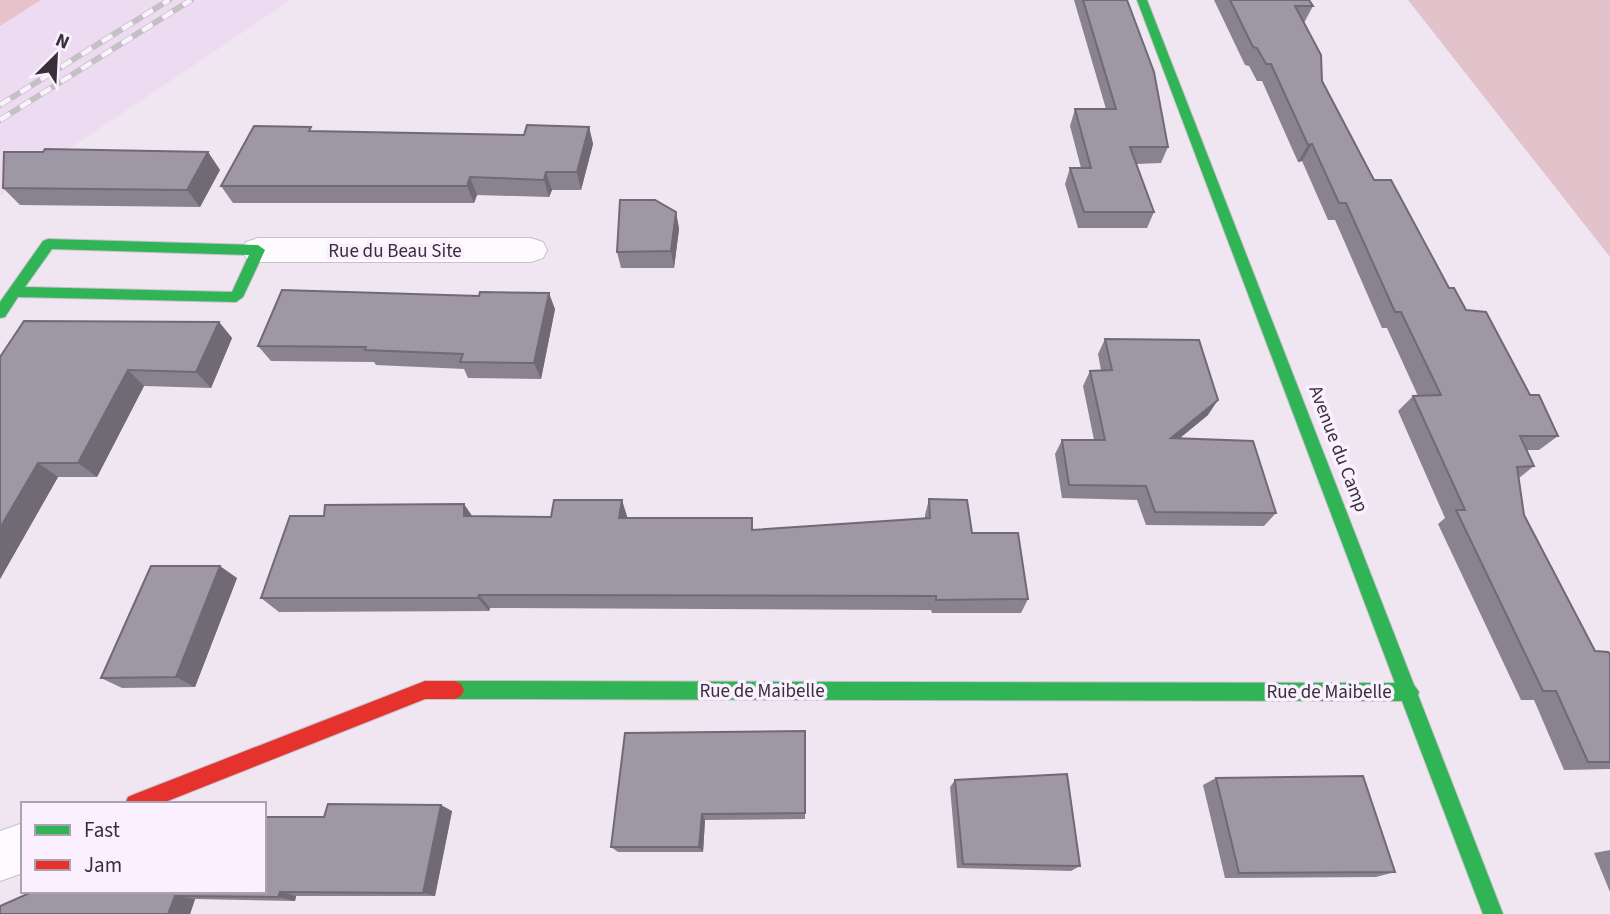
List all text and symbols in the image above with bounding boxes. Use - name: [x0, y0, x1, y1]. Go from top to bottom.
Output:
- north arrow: [21, 21, 91, 91]
- text: N: [51, 27, 74, 57]
- street label: Rue du Beau Site: [328, 238, 462, 265]
- street label: Avenue du Camp: [1301, 382, 1375, 516]
- street label: Rue de Maibelle: [699, 678, 825, 705]
- street label: Rue de Maibelle: [1266, 679, 1392, 706]
- legend: [21, 802, 266, 893]
- text: Fast: [84, 815, 120, 845]
- text: Jam: [84, 850, 122, 880]

